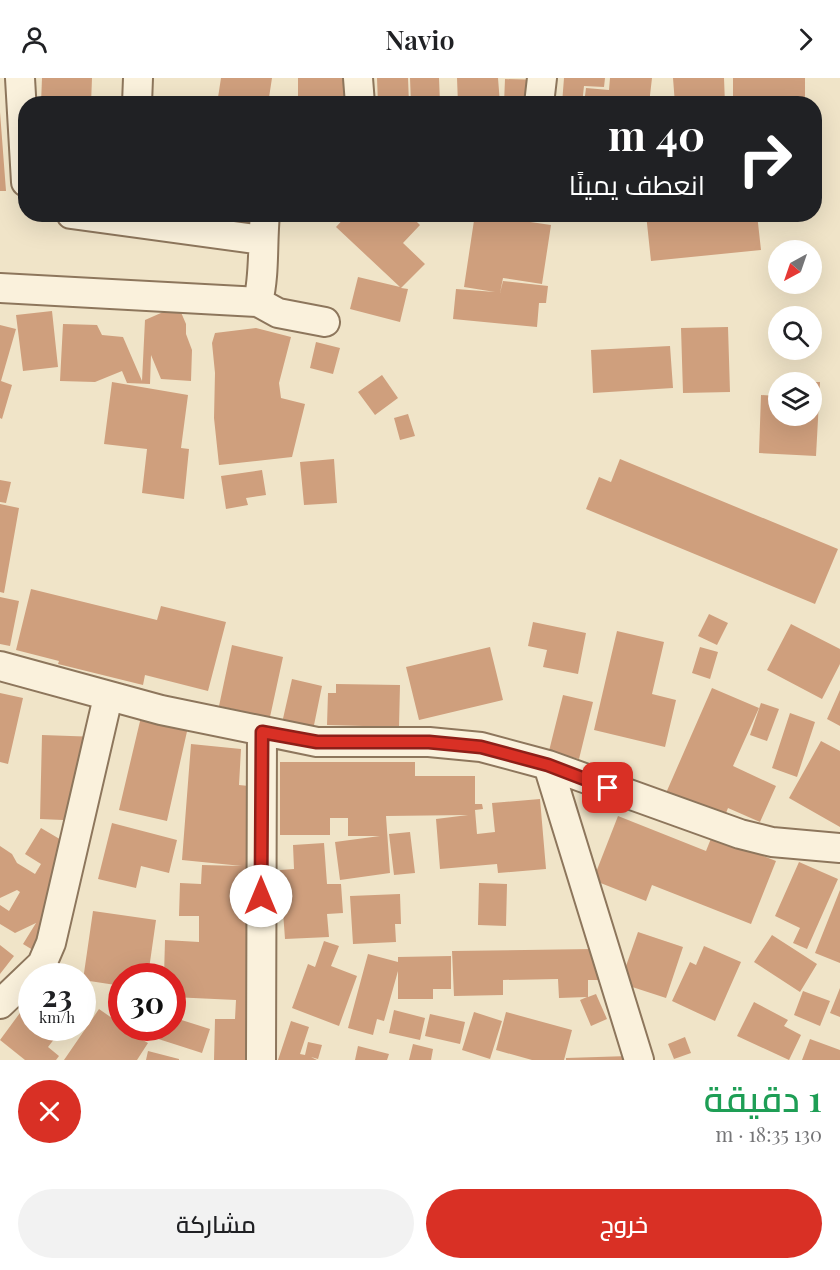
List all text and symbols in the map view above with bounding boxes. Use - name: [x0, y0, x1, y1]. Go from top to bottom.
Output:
- text: Navio: [385, 21, 455, 57]
- icon: person: [18, 23, 51, 56]
- icon: forward: [789, 23, 822, 56]
- text: 40 m: [608, 106, 705, 162]
- icon: right: [726, 120, 804, 198]
- text: انعطف يمينًا: [569, 166, 705, 202]
- north arrow: [768, 240, 822, 294]
- map controls: [768, 240, 822, 426]
- button: search: [768, 306, 822, 360]
- button: layers: [768, 372, 822, 426]
- pin: [582, 762, 633, 813]
- icon: arrive: [591, 771, 624, 804]
- position arrow: [229, 864, 293, 928]
- speed limit sign: 30: [108, 963, 186, 1041]
- text: 23: [42, 975, 72, 1015]
- text: km/h: [39, 1007, 75, 1027]
- text: 1 دقيقة: [704, 1073, 822, 1121]
- button: close: [18, 1080, 81, 1143]
- text: 130 m · 18:35: [715, 1120, 822, 1147]
- button: مشاركة: [18, 1189, 414, 1258]
- button: خروج: [426, 1189, 822, 1258]

